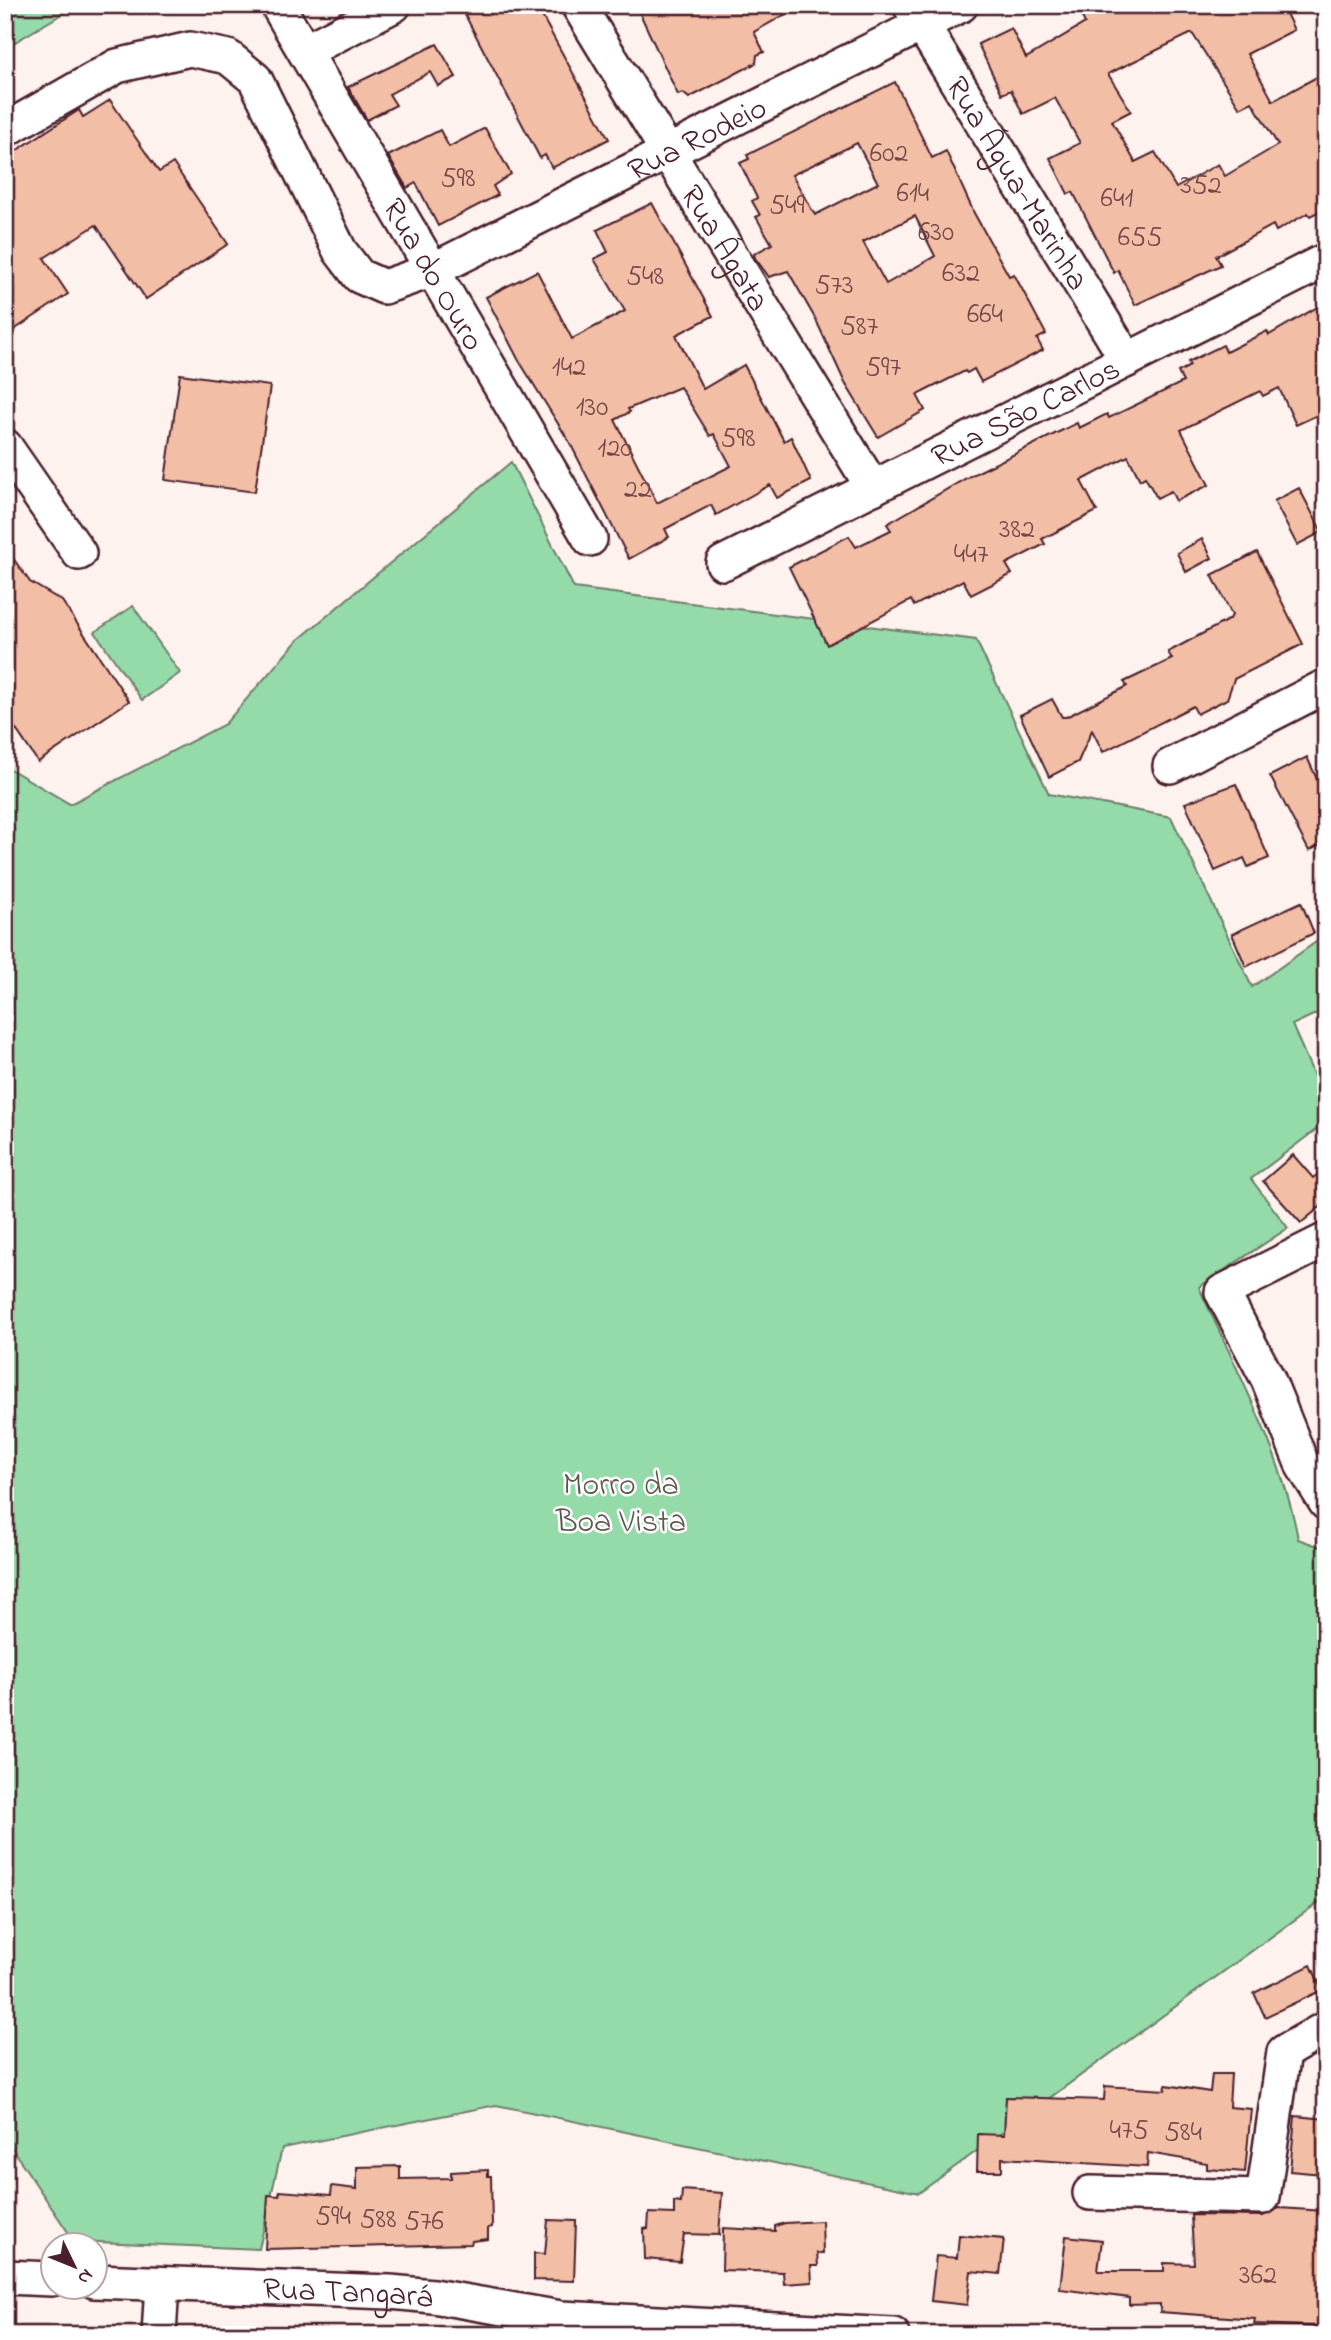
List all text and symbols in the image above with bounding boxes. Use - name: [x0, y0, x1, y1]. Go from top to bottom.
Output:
- street label: Rua Água-Marinha: [932, 68, 1099, 301]
- street label: Rua Rodeio: [620, 86, 776, 196]
- house number: 602: [870, 134, 908, 175]
- house number: 598: [441, 159, 475, 200]
- house number: 352: [1180, 166, 1222, 207]
- house number: 614: [897, 174, 930, 215]
- street label: Rua Ágata: [666, 177, 780, 321]
- house number: 641: [1101, 179, 1133, 220]
- house number: 549: [769, 186, 806, 227]
- street label: Rua do Ouro: [368, 190, 495, 361]
- house number: 630: [918, 213, 954, 254]
- house number: 655: [1118, 218, 1162, 259]
- house number: 632: [942, 254, 980, 295]
- house number: 548: [626, 257, 664, 298]
- house number: 573: [814, 266, 854, 307]
- house number: 664: [967, 295, 1004, 336]
- house number: 587: [840, 307, 878, 348]
- street label: Rua São Carlos: [924, 347, 1129, 482]
- house number: 142: [552, 348, 586, 389]
- house number: 597: [865, 348, 901, 389]
- house number: 130: [576, 388, 608, 429]
- house number: 598: [721, 419, 755, 460]
- house number: 120: [598, 429, 632, 470]
- house number: 22: [624, 470, 652, 511]
- house number: 382: [999, 510, 1035, 551]
- house number: 447: [954, 535, 989, 576]
- park label: Morro da Boa Vista: [555, 1463, 686, 1547]
- house number: 475: [1109, 2111, 1149, 2152]
- house number: 584: [1164, 2113, 1202, 2154]
- house number: 594: [315, 2197, 351, 2238]
- house number: 588: [359, 2200, 397, 2241]
- house number: 576: [404, 2202, 444, 2243]
- north arrow: [38, 2232, 108, 2302]
- house number: 362: [1239, 2256, 1277, 2297]
- text: N: [70, 2262, 99, 2290]
- street label: Rua Tangará: [262, 2267, 435, 2323]

